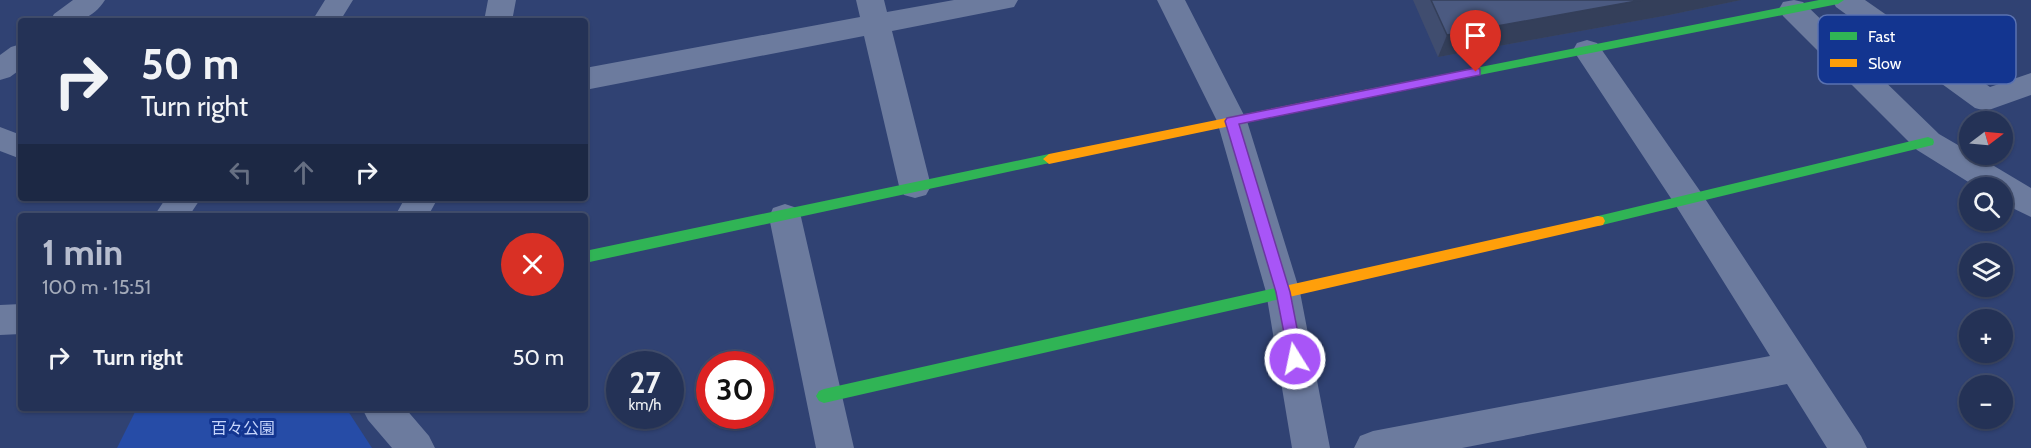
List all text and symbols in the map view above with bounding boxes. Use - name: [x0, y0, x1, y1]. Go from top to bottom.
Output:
- pin: [1450, 10, 1501, 72]
- legend: [1818, 15, 2016, 84]
- icon: arrive: [1459, 19, 1492, 52]
- text: Fast: [1868, 27, 1896, 46]
- text: 50 m: [141, 38, 239, 90]
- icon: right: [42, 42, 120, 120]
- text: Slow: [1868, 54, 1902, 73]
- text: Turn right: [141, 90, 248, 123]
- north arrow: [1959, 111, 2013, 165]
- map controls: [1959, 111, 2013, 429]
- icon: left: [224, 156, 257, 189]
- icon: ahead: [287, 156, 320, 189]
- icon: right: [350, 156, 383, 189]
- button: search: [1959, 177, 2013, 231]
- text: 1 min: [42, 230, 123, 274]
- button: close: [501, 233, 564, 296]
- button: layers: [1959, 243, 2013, 297]
- text: 100 m · 15:51: [42, 275, 151, 299]
- button: +: [1959, 309, 2013, 363]
- position arrow: [1263, 327, 1327, 391]
- icon: right: [42, 341, 75, 374]
- text: Turn right: [93, 344, 183, 371]
- text: 50 m: [512, 344, 564, 371]
- speed limit sign: 30: [696, 351, 774, 429]
- text: 27: [629, 364, 661, 401]
- button: −: [1959, 375, 2013, 429]
- text: km/h: [629, 396, 661, 414]
- park label: 百々公園: [211, 419, 275, 438]

